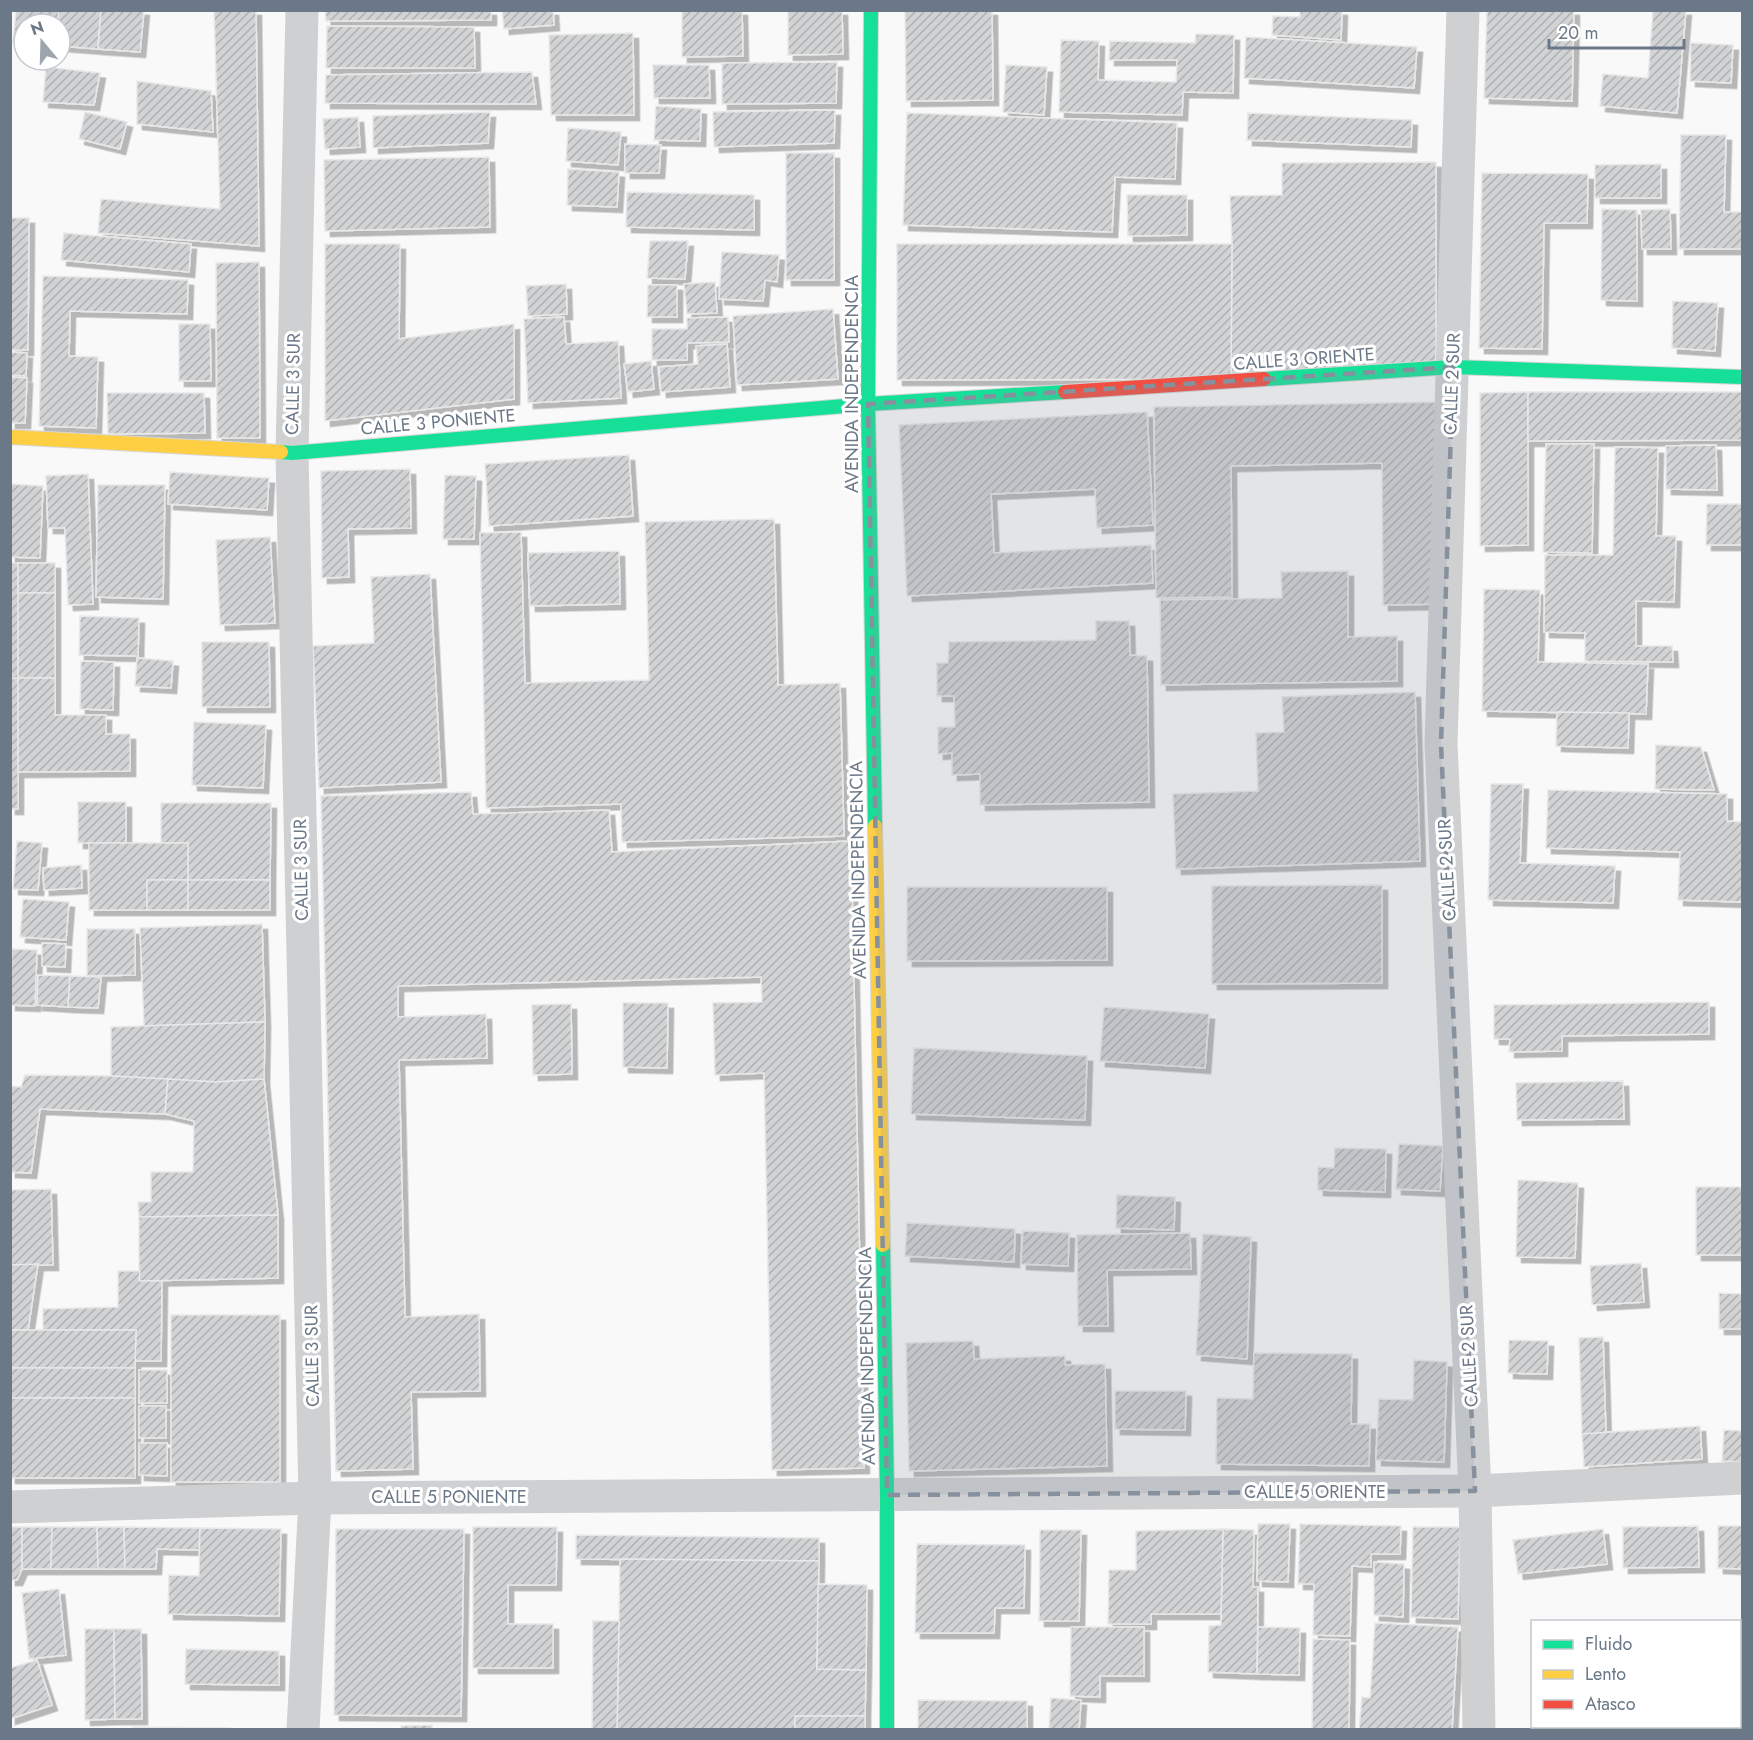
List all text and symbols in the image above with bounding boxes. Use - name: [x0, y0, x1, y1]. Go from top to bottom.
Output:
- north arrow: [12, 12, 72, 72]
- scale bar: [1549, 12, 1684, 50]
- text: N: [28, 15, 47, 41]
- text: 20 m: [1558, 20, 1598, 46]
- street label: AVENIDA INDEPENDENCIA: [839, 275, 865, 493]
- street label: CALLE 2 SUR: [1437, 332, 1467, 436]
- street label: CALLE 3 SUR: [279, 333, 307, 435]
- street label: CALLE 3 ORIENTE: [1233, 341, 1375, 377]
- street label: CALLE 3 PONIENTE: [360, 402, 516, 442]
- street label: AVENIDA INDEPENDENCIA: [843, 761, 873, 979]
- street label: CALLE 2 SUR: [1431, 818, 1463, 922]
- street label: CALLE 3 SUR: [287, 819, 315, 921]
- street label: AVENIDA INDEPENDENCIA: [852, 1247, 882, 1465]
- street label: CALLE 2 SUR: [1453, 1304, 1485, 1408]
- street label: CALLE 3 SUR: [298, 1305, 326, 1407]
- street label: CALLE 5 ORIENTE: [1244, 1479, 1386, 1505]
- street label: CALLE 5 PONIENTE: [371, 1484, 527, 1510]
- legend: [1531, 1620, 1741, 1728]
- text: Fluido: [1585, 1631, 1633, 1657]
- text: Lento: [1585, 1661, 1626, 1687]
- text: Atasco: [1585, 1691, 1636, 1717]

